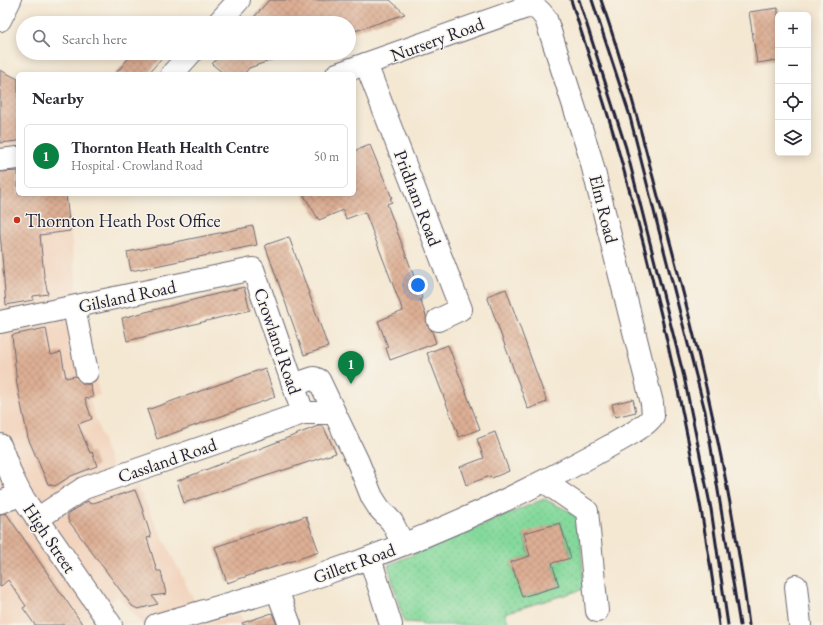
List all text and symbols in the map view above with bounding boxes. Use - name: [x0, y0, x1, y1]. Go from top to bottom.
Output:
- street label: Nursery Road: [387, 11, 488, 67]
- map controls: [775, 12, 811, 156]
- button: +: [775, 12, 811, 48]
- search box: [16, 16, 356, 60]
- icon: search: [30, 27, 52, 49]
- text: Search here: [62, 29, 127, 48]
- button: −: [775, 48, 811, 84]
- button: locate: [775, 84, 811, 120]
- text: Nearby: [32, 87, 84, 109]
- button: layers: [775, 120, 811, 156]
- text: Thornton Heath Health Centre: [71, 138, 269, 157]
- street label: Pridham Road: [389, 147, 447, 250]
- text: 1: [43, 148, 49, 165]
- text: 50 m: [314, 148, 339, 165]
- text: Hospital · Crowland Road: [71, 157, 203, 174]
- street label: Elm Road: [584, 172, 624, 246]
- place label: Thornton Heath Post Office: [25, 209, 220, 232]
- marker: Thornton Heath Post Office: [12, 215, 22, 225]
- street label: Gilsland Road: [76, 274, 179, 318]
- your location: [408, 275, 428, 295]
- street label: Crowland Road: [249, 285, 307, 398]
- pin: 1: [338, 351, 364, 384]
- street label: Cassland Road: [115, 432, 220, 488]
- street label: High Street: [18, 499, 82, 578]
- street label: Gillett Road: [310, 537, 399, 588]

